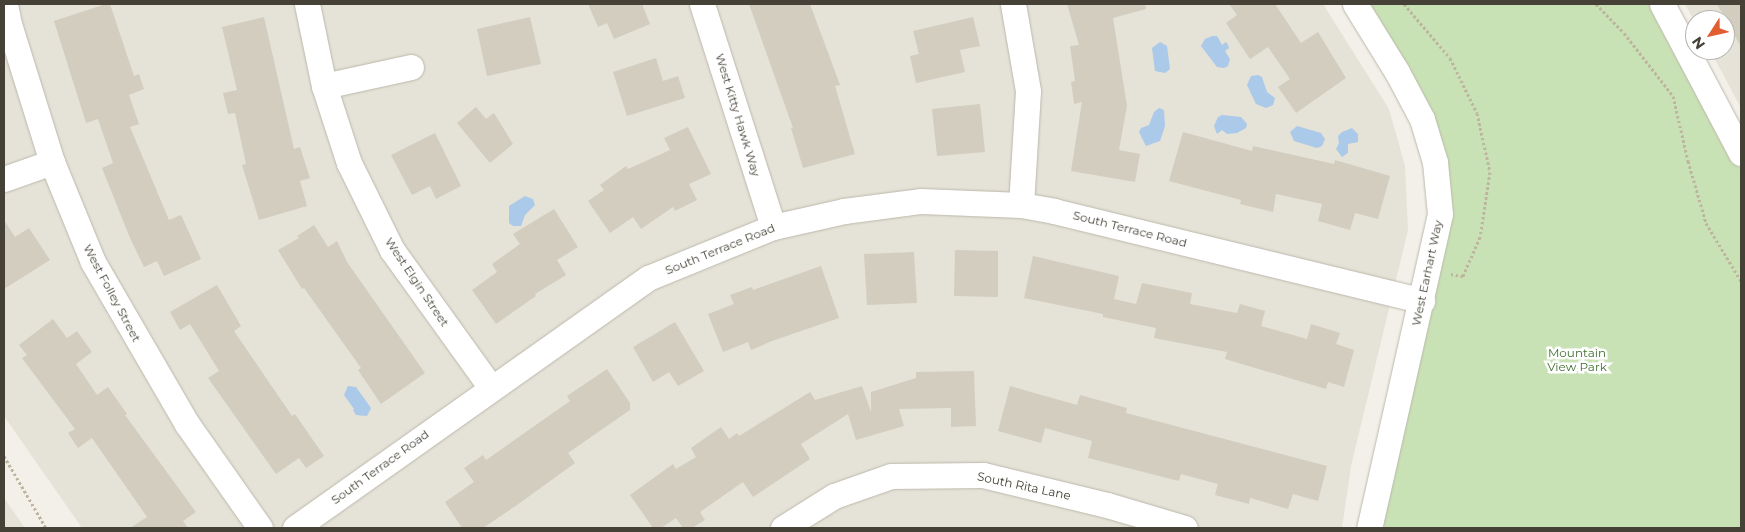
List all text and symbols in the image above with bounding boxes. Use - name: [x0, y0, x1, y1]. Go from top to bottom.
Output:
- north arrow: [1685, 10, 1735, 60]
- text: N: [1688, 33, 1709, 53]
- street label: West Kitty Hawk Way: [712, 52, 764, 178]
- street label: South Terrace Road: [1071, 208, 1189, 250]
- street label: West Earhart Way: [1409, 219, 1445, 327]
- street label: South Terrace Road: [663, 220, 777, 278]
- street label: West Elgin Street: [382, 235, 452, 329]
- street label: West Folley Street: [80, 242, 144, 344]
- park label: Mountain View Park: [1547, 346, 1607, 374]
- street label: South Terrace Road: [328, 427, 432, 507]
- street label: South Rita Lane: [976, 469, 1072, 503]

